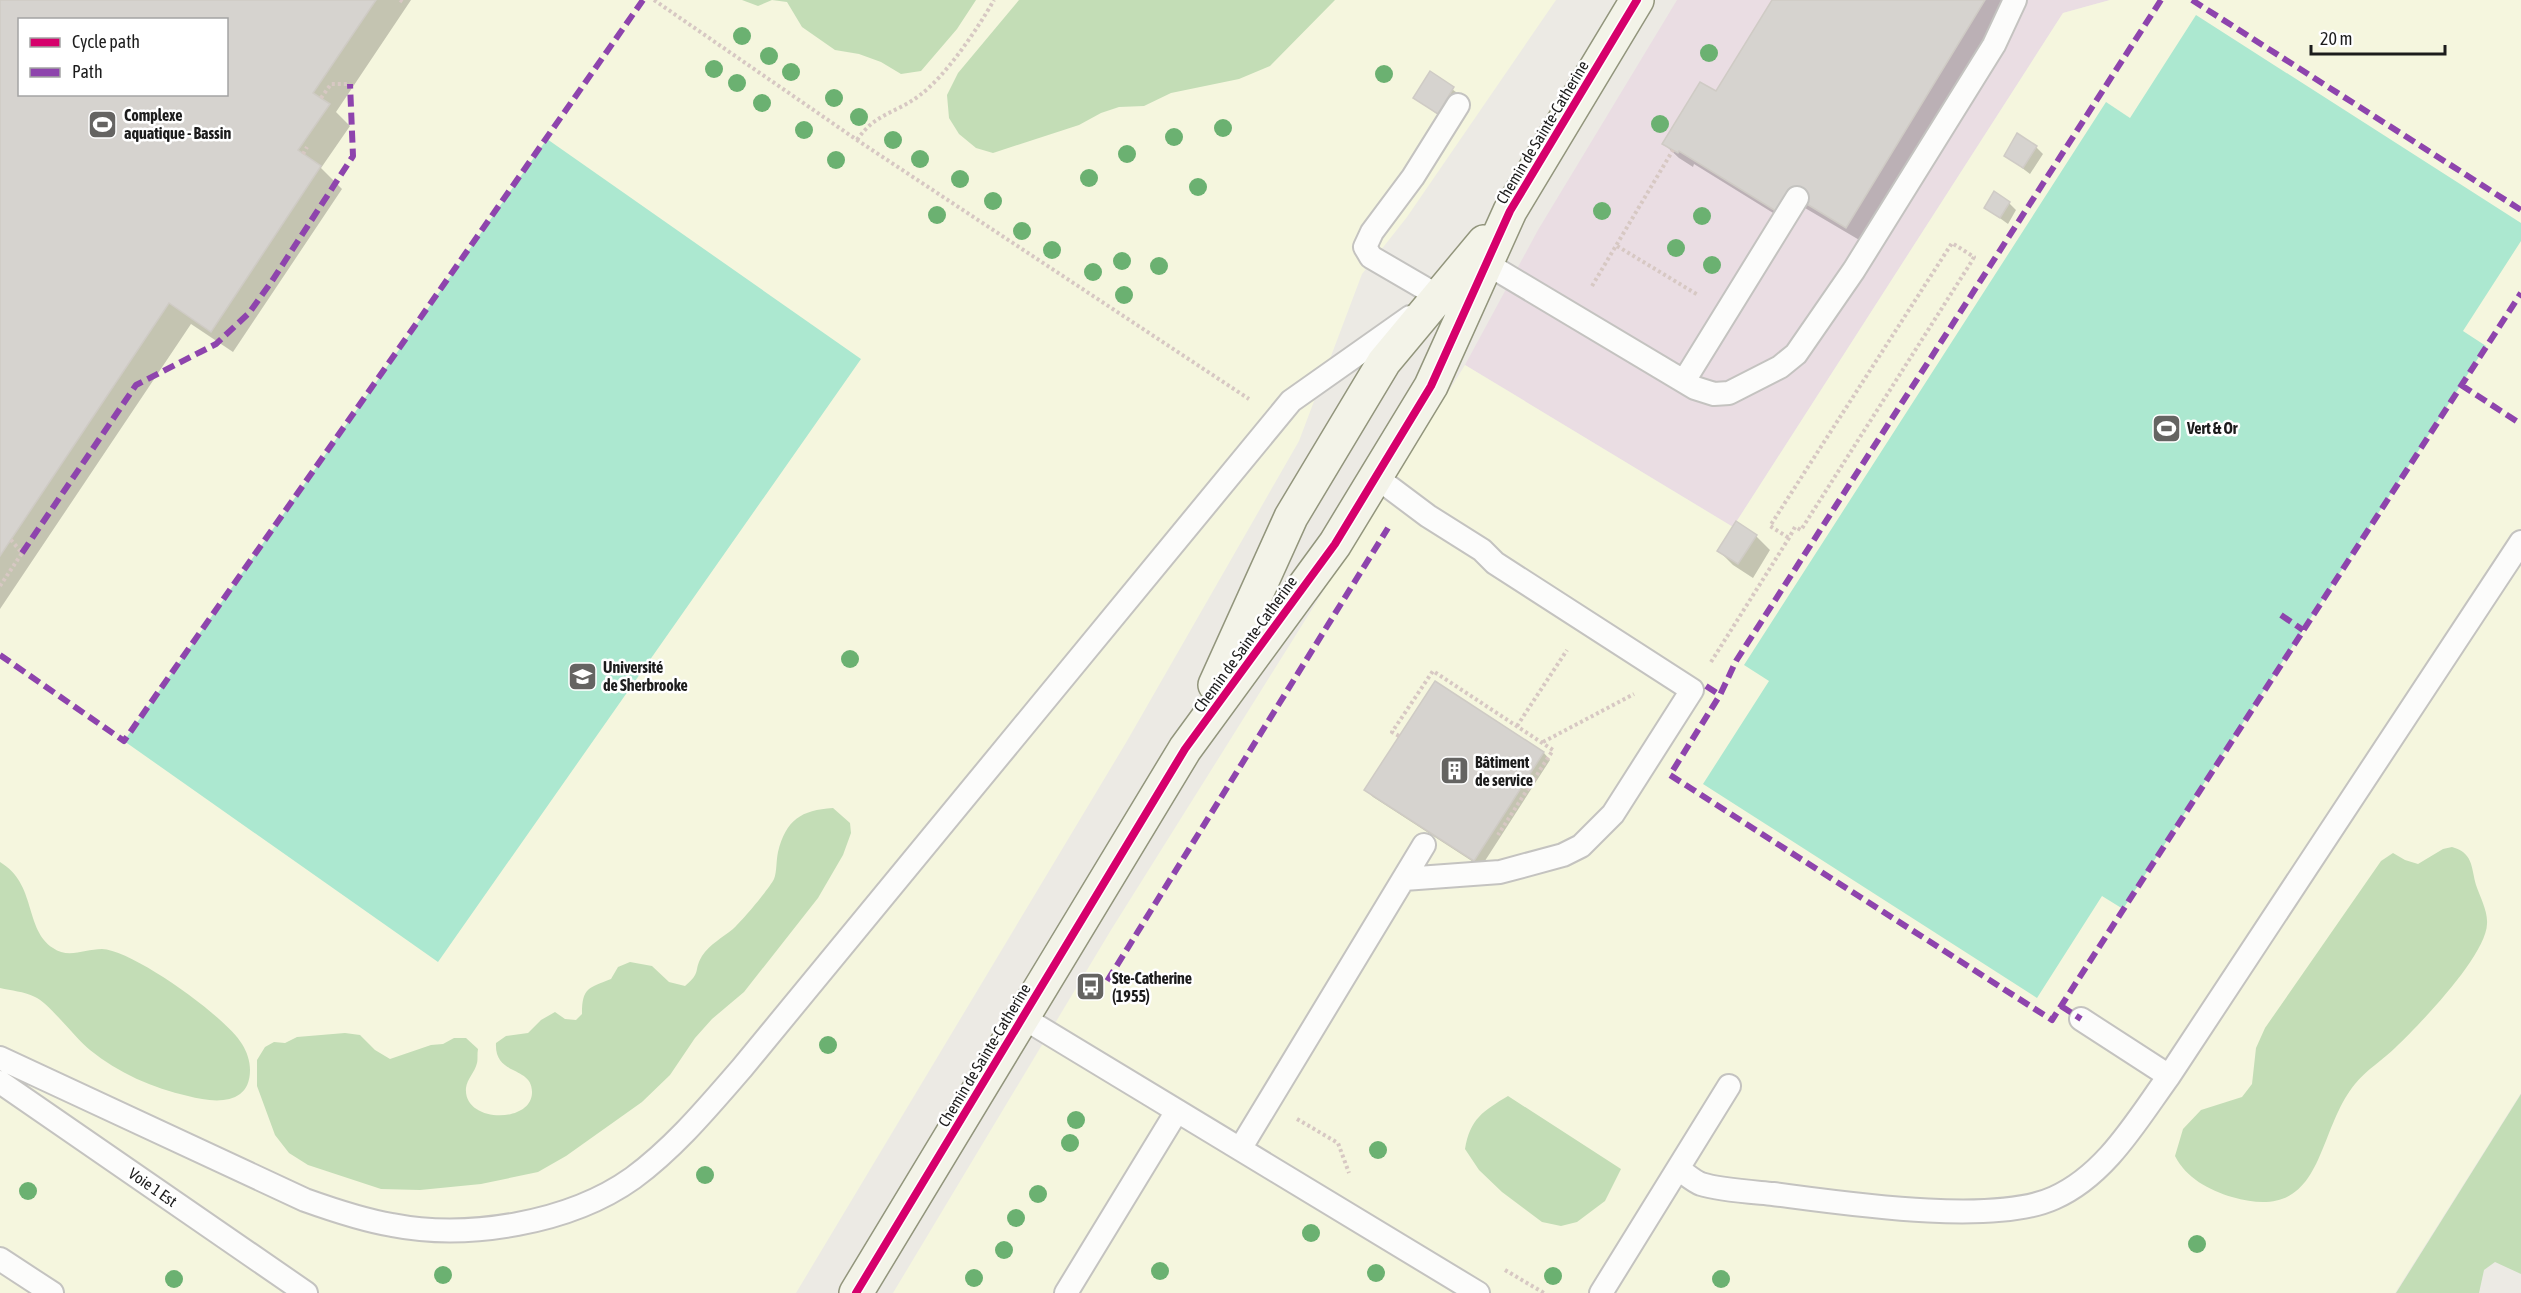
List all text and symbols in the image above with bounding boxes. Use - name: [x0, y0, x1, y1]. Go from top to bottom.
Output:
- legend: [18, 18, 228, 96]
- scale bar: [2311, 18, 2444, 56]
- text: 20 m: [2320, 28, 2352, 49]
- text: Cycle path: [72, 31, 140, 52]
- street label: Chemin de Sainte-Catherine: [1492, 57, 1592, 207]
- text: Path: [72, 61, 103, 82]
- place label: Complexe aquatique - Bassin: [124, 106, 231, 142]
- sports icon: Complexe aquatique - Bassin: [87, 108, 119, 140]
- sports icon: Vert & Or: [2150, 412, 2182, 444]
- place label: Vert & Or: [2186, 419, 2238, 437]
- street label: Chemin de Sainte-Catherine: [1190, 573, 1300, 715]
- place label: Université de Sherbrooke: [603, 658, 688, 694]
- school or university icon: Université de Sherbrooke: [566, 660, 598, 692]
- place label: Bâtiment de service: [1475, 753, 1533, 789]
- building icon: Bâtiment de service: [1438, 755, 1470, 787]
- place label: Ste-Catherine (1955): [1112, 969, 1192, 1005]
- bus stop icon: Ste-Catherine (1955): [1075, 971, 1107, 1003]
- street label: Chemin de Sainte-Catherine: [934, 980, 1034, 1130]
- street label: Voie 1 Est: [125, 1164, 181, 1210]

